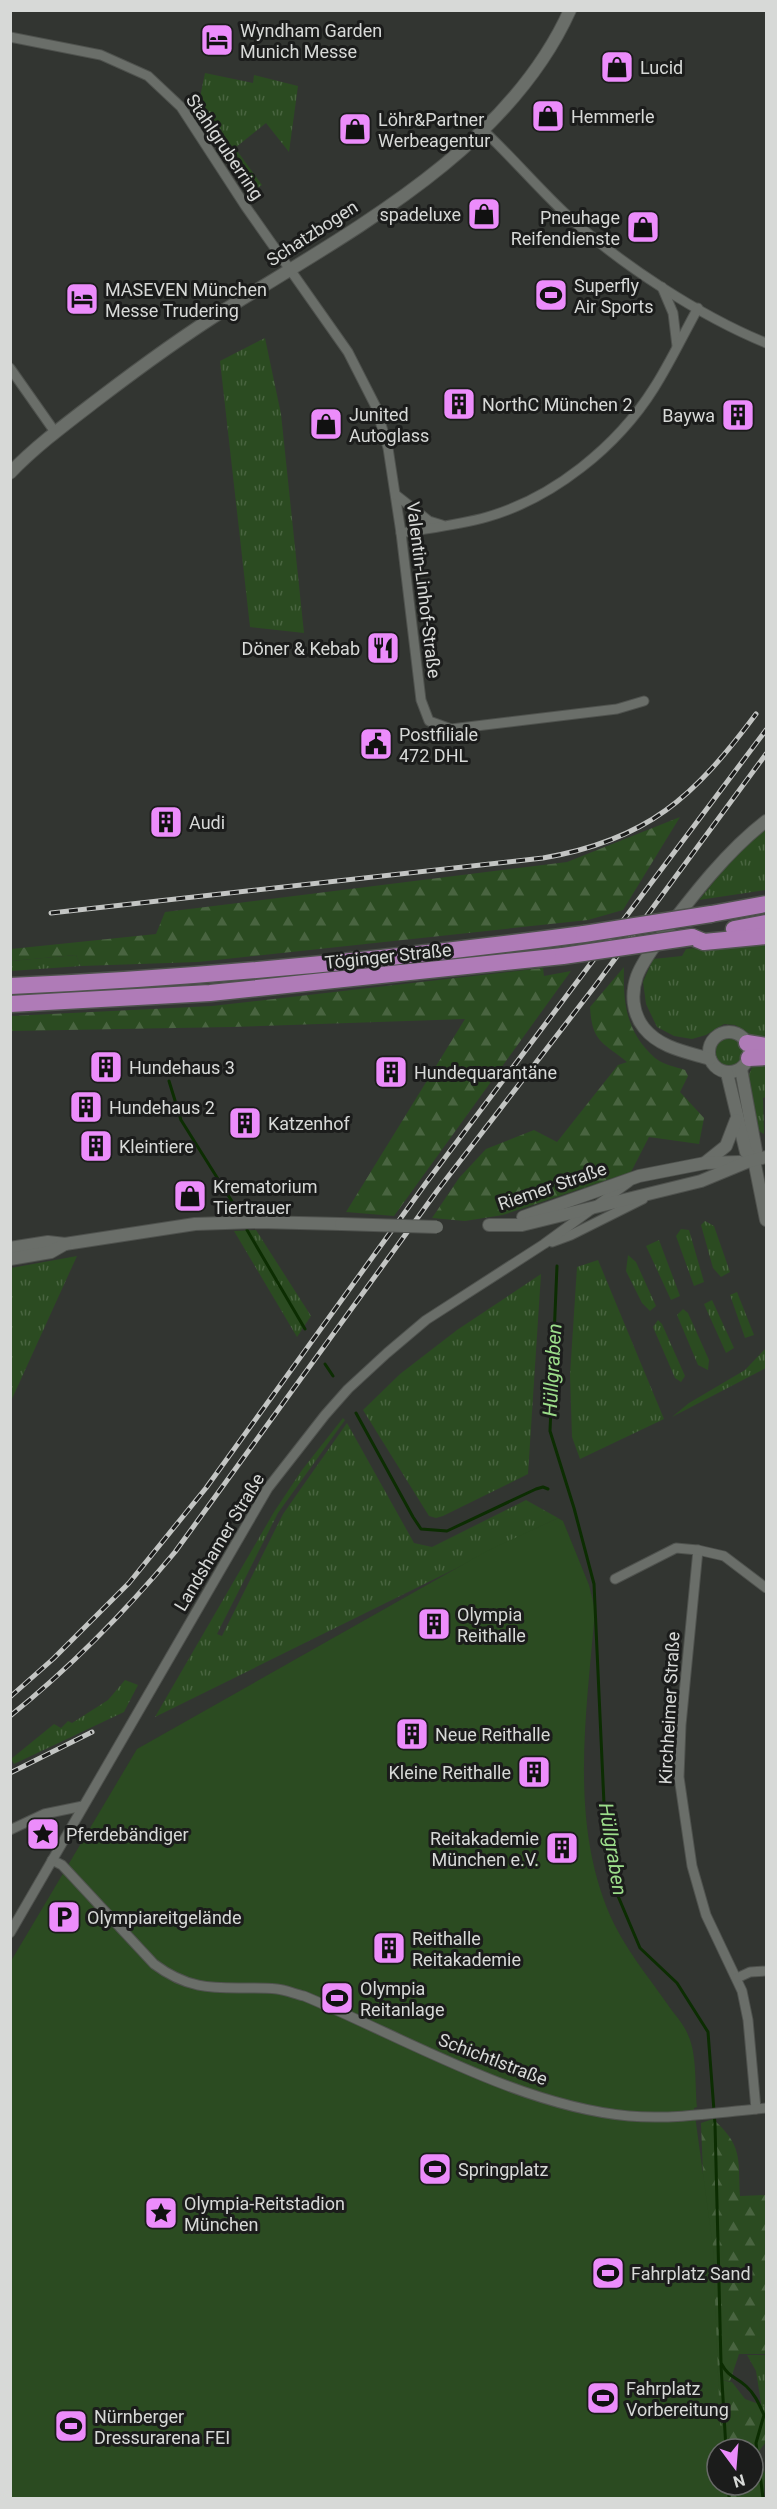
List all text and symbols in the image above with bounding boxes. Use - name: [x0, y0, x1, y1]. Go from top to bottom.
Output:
- place label: Wyndham Garden Munich Messe: [240, 20, 382, 62]
- hotel icon: Wyndham Garden Munich Messe: [199, 22, 235, 58]
- shop icon: Lucid: [599, 49, 635, 85]
- place label: Lucid: [640, 57, 683, 78]
- street label: Stahlgruberring: [182, 90, 268, 204]
- shop icon: Hemmerle: [530, 98, 566, 134]
- place label: Hemmerle: [571, 106, 655, 127]
- place label: Löhr&Partner Werbeagentur: [378, 109, 490, 151]
- shop icon: Löhr&Partner Werbeagentur: [337, 111, 373, 147]
- street label: Schatzbogen: [262, 196, 362, 270]
- shop icon: spadeluxe: [466, 196, 502, 232]
- place label: spadeluxe: [380, 204, 461, 225]
- place label: Pneuhage Reifendienste: [511, 207, 620, 249]
- shop icon: Pneuhage Reifendienste: [625, 209, 661, 245]
- place label: Superfly Air Sports: [574, 275, 653, 317]
- sports icon: Superfly Air Sports: [533, 277, 569, 313]
- place label: MASEVEN München Messe Trudering: [105, 279, 267, 321]
- hotel icon: MASEVEN München Messe Trudering: [64, 281, 100, 317]
- building icon: NorthC München 2: [441, 386, 477, 422]
- place label: NorthC München 2: [482, 394, 633, 415]
- building icon: Baywa: [720, 397, 756, 433]
- place label: Junited Autoglass: [349, 404, 429, 446]
- place label: Baywa: [662, 405, 715, 426]
- shop icon: Junited Autoglass: [308, 406, 344, 442]
- street label: Valentin-Linhof-Straße: [403, 501, 445, 679]
- restaurant icon: Döner & Kebab: [365, 630, 401, 666]
- place label: Döner & Kebab: [242, 638, 360, 659]
- place label: Postfiliale 472 DHL: [399, 724, 478, 766]
- public building icon: Postfiliale 472 DHL: [358, 726, 394, 762]
- building icon: Audi: [148, 804, 184, 840]
- place label: Audi: [189, 812, 225, 833]
- street label: Töginger Straße: [324, 939, 452, 973]
- building icon: Hundehaus 3: [88, 1049, 124, 1085]
- building icon: Hundequarantäne: [373, 1054, 409, 1090]
- place label: Hundehaus 3: [129, 1057, 235, 1078]
- place label: Hundequarantäne: [414, 1062, 557, 1083]
- building icon: Hundehaus 2: [68, 1089, 104, 1125]
- place label: Hundehaus 2: [109, 1097, 215, 1118]
- building icon: Katzenhof: [227, 1105, 263, 1141]
- place label: Katzenhof: [268, 1113, 350, 1134]
- building icon: Kleintiere: [78, 1128, 114, 1164]
- place label: Kleintiere: [119, 1136, 194, 1157]
- street label: Riemer Straße: [495, 1158, 609, 1214]
- place label: Krematorium Tiertrauer: [213, 1176, 318, 1218]
- shop icon: Krematorium Tiertrauer: [172, 1178, 208, 1214]
- water label: Hüllgraben: [538, 1323, 566, 1417]
- street label: Landshamer Straße: [170, 1469, 268, 1615]
- place label: Olympia Reithalle: [457, 1604, 526, 1646]
- building icon: Olympia Reithalle: [416, 1606, 452, 1642]
- street label: Kirchheimer Straße: [655, 1631, 683, 1785]
- building icon: Neue Reithalle: [394, 1716, 430, 1752]
- place label: Neue Reithalle: [435, 1724, 550, 1745]
- building icon: Kleine Reithalle: [516, 1754, 552, 1790]
- place label: Kleine Reithalle: [389, 1762, 511, 1783]
- water label: Hüllgraben: [594, 1801, 632, 1897]
- place icon: Pferdebändiger: [25, 1816, 61, 1852]
- place label: Pferdebändiger: [66, 1824, 189, 1845]
- place label: Reitakademie München e.V.: [430, 1828, 539, 1870]
- building icon: Reitakademie München e.V.: [544, 1830, 580, 1866]
- parking icon: Olympiareitgelände: [46, 1899, 82, 1935]
- place label: Olympiareitgelände: [87, 1907, 242, 1928]
- place label: Reithalle Reitakademie: [412, 1928, 521, 1970]
- building icon: Reithalle Reitakademie: [371, 1930, 407, 1966]
- place label: Olympia Reitanlage: [360, 1978, 444, 2020]
- sports icon: Olympia Reitanlage: [319, 1980, 355, 2016]
- street label: Schichtlstraße: [436, 2029, 550, 2089]
- sports icon: Springplatz: [417, 2151, 453, 2187]
- place label: Springplatz: [458, 2159, 548, 2180]
- place label: Olympia-Reitstadion München: [184, 2193, 345, 2235]
- place icon: Olympia-Reitstadion München: [143, 2195, 179, 2231]
- sports icon: Fahrplatz Sand: [590, 2255, 626, 2291]
- place label: Fahrplatz Sand: [631, 2263, 751, 2284]
- place label: Fahrplatz Vorbereitung: [626, 2378, 729, 2420]
- sports icon: Fahrplatz Vorbereitung: [585, 2380, 621, 2416]
- place label: Nürnberger Dressurarena FEI: [94, 2406, 230, 2448]
- sports icon: Nürnberger Dressurarena FEI: [53, 2408, 89, 2444]
- north arrow: [705, 2437, 765, 2497]
- text: N: [731, 2470, 747, 2492]

